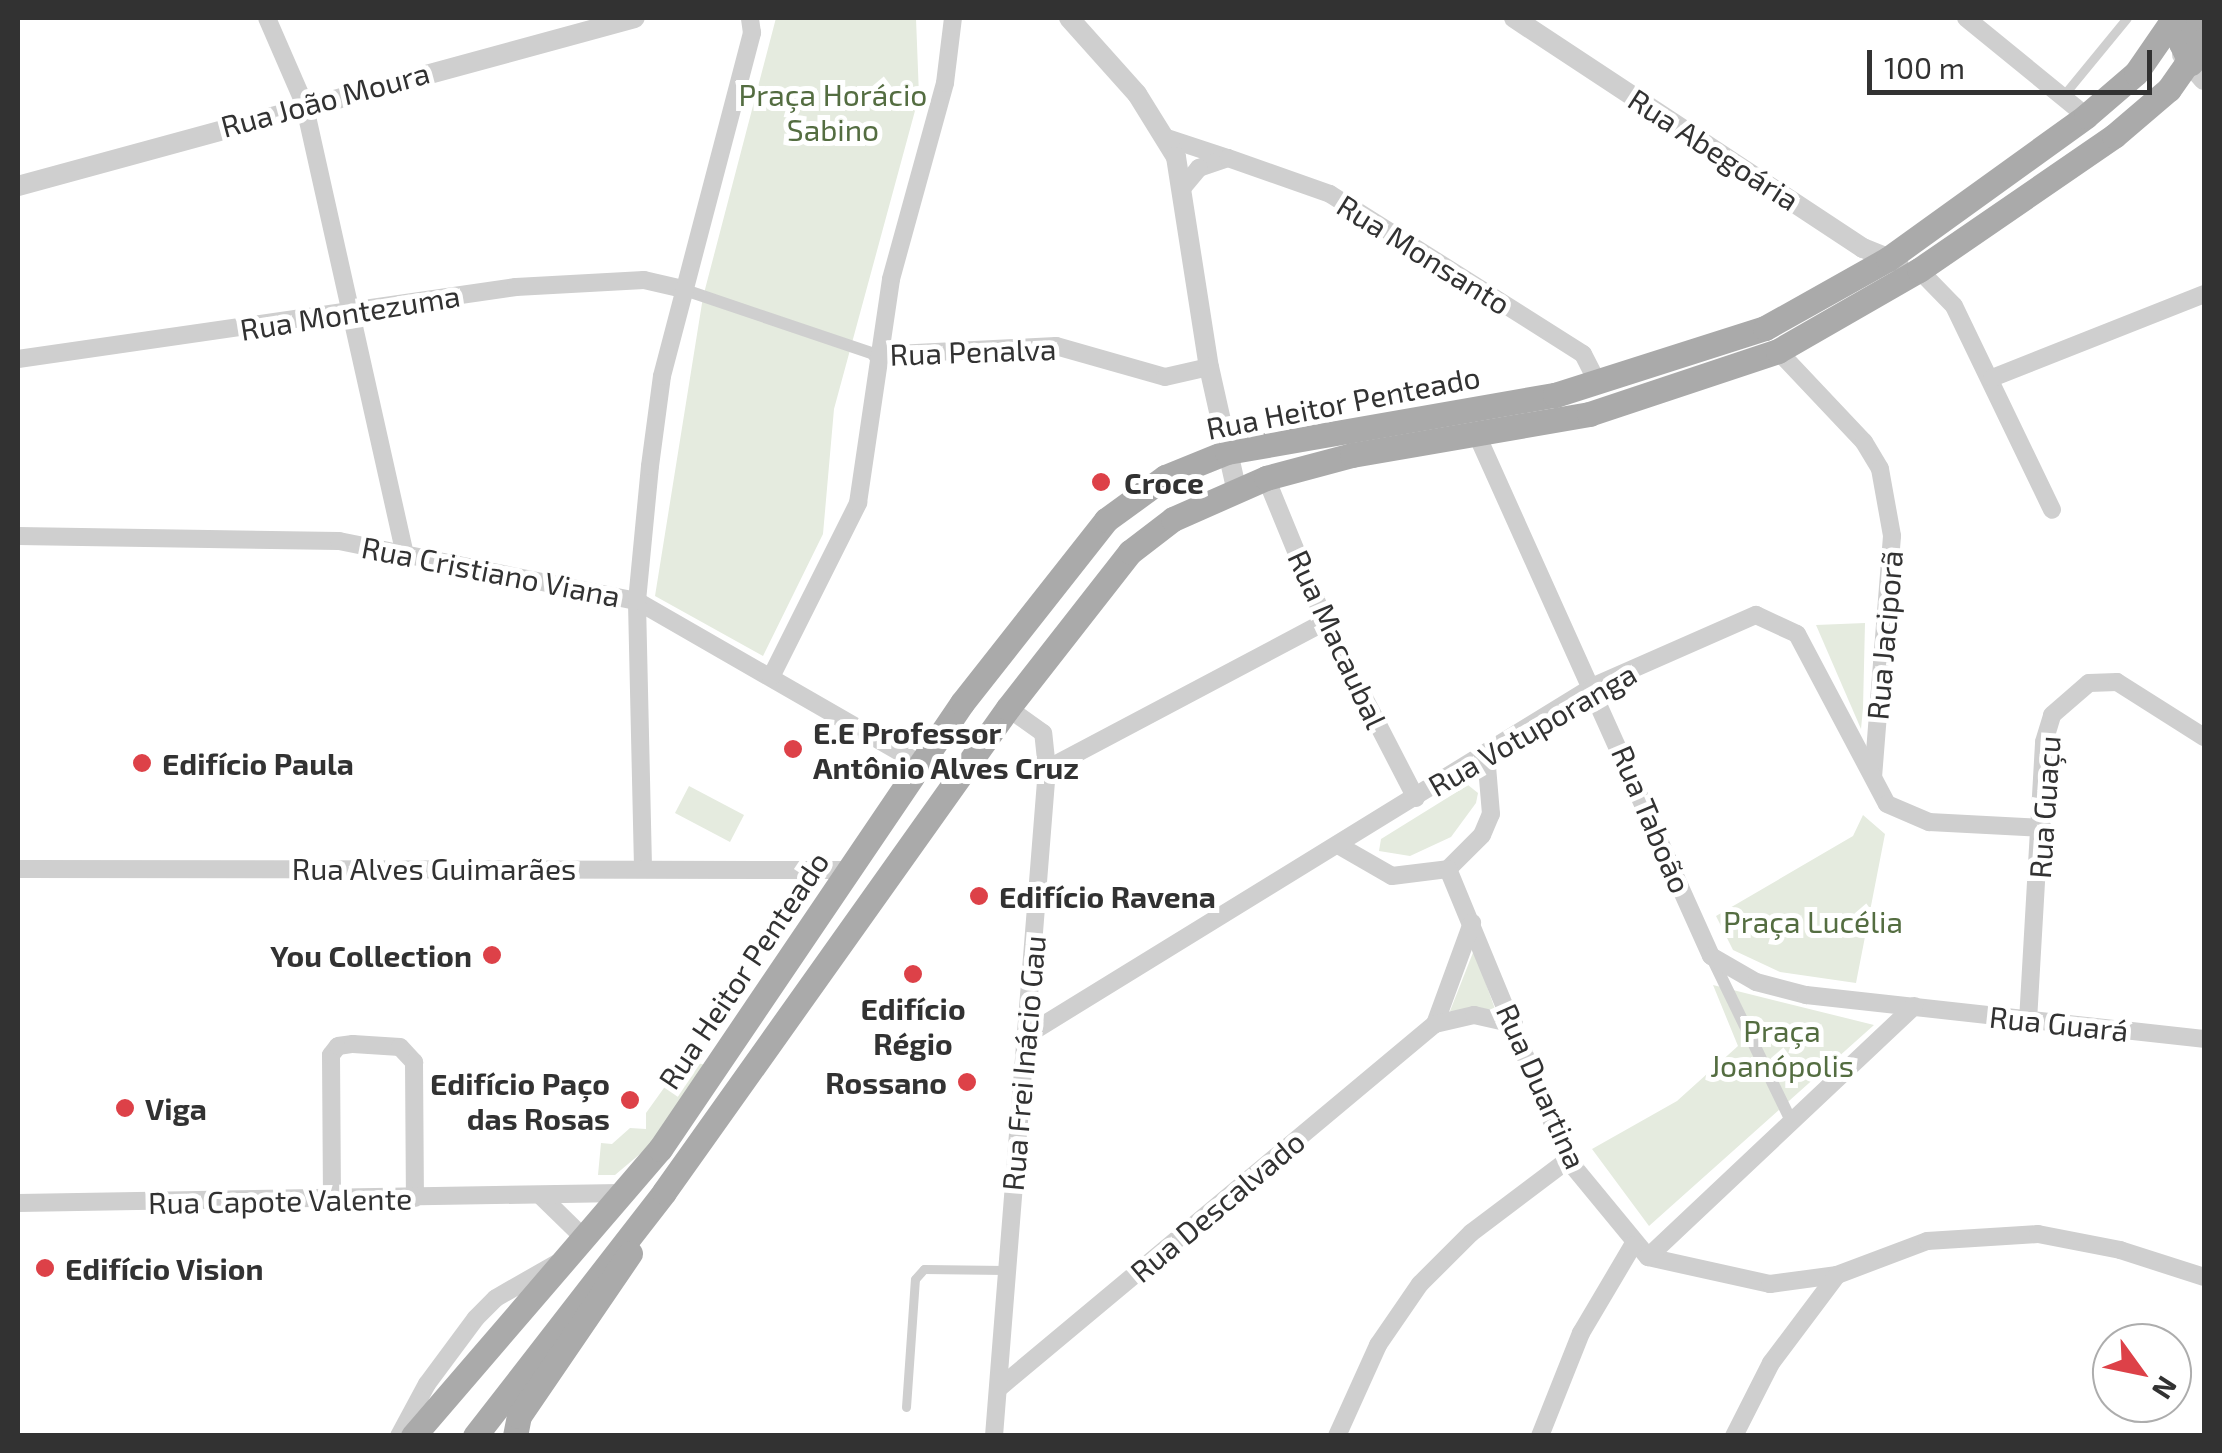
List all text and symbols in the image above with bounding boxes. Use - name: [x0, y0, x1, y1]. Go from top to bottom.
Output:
- scale bar: [1872, 30, 2157, 92]
- text: 100 m: [1884, 49, 1965, 85]
- street label: Rua João Moura: [216, 54, 434, 144]
- park label: Praça Horácio Sabino: [739, 76, 927, 146]
- street label: Rua Abegoária: [1622, 80, 1806, 218]
- street label: Rua Monsanto: [1331, 186, 1517, 322]
- street label: Rua Montezuma: [237, 277, 463, 347]
- street label: Rua Penalva: [889, 330, 1057, 372]
- street label: Rua Heitor Penteado: [1203, 358, 1483, 446]
- place label: Croce: [1124, 464, 1204, 500]
- marker: Croce: [1088, 469, 1114, 495]
- street label: Rua Cristiano Viana: [358, 528, 624, 614]
- street label: Rua Macaubal: [1281, 544, 1395, 734]
- street label: Rua Jaciporã: [1859, 548, 1909, 722]
- street label: Rua Votuporanga: [1421, 655, 1643, 803]
- place label: E.E Professor Antônio Alves Cruz: [813, 714, 1080, 784]
- street label: Rua Guaçu: [2021, 734, 2067, 880]
- marker: E.E Professor Antônio Alves Cruz: [782, 738, 804, 760]
- street label: Rua Taboão: [1605, 739, 1699, 899]
- place label: Edifício Paula: [162, 745, 354, 781]
- marker: Edifício Paula: [131, 752, 153, 774]
- street label: Rua Heitor Penteado: [650, 844, 836, 1096]
- street label: Rua Alves Guimarães: [291, 850, 577, 886]
- place label: Edifício Ravena: [999, 878, 1216, 914]
- marker: Edifício Ravena: [968, 885, 990, 907]
- park label: Praça Lucélia: [1723, 903, 1903, 939]
- street label: Rua Frei Inácio Gau: [994, 934, 1052, 1192]
- place label: You Collection: [270, 937, 472, 973]
- marker: You Collection: [481, 944, 503, 966]
- marker: Edifício Régio: [902, 963, 924, 985]
- place label: Edifício Régio: [860, 990, 966, 1060]
- street label: Rua Duartina: [1490, 998, 1594, 1174]
- street label: Rua Guará: [1988, 998, 2130, 1048]
- park label: Praça Joanópolis: [1710, 1012, 1854, 1082]
- place label: Rossano: [825, 1064, 947, 1100]
- place label: Edifício Paço das Rosas: [430, 1065, 610, 1136]
- marker: Rossano: [956, 1071, 978, 1093]
- marker: Edifício Paço das Rosas: [619, 1089, 641, 1111]
- place label: Viga: [145, 1090, 207, 1126]
- marker: Viga: [114, 1097, 136, 1119]
- street label: Rua Descalvado: [1123, 1123, 1311, 1289]
- street label: Rua Capote Valente: [147, 1180, 413, 1220]
- place label: Edifício Vision: [65, 1250, 264, 1286]
- marker: Edifício Vision: [34, 1257, 56, 1279]
- north arrow: [2092, 1323, 2192, 1423]
- text: N: [2146, 1371, 2185, 1406]

